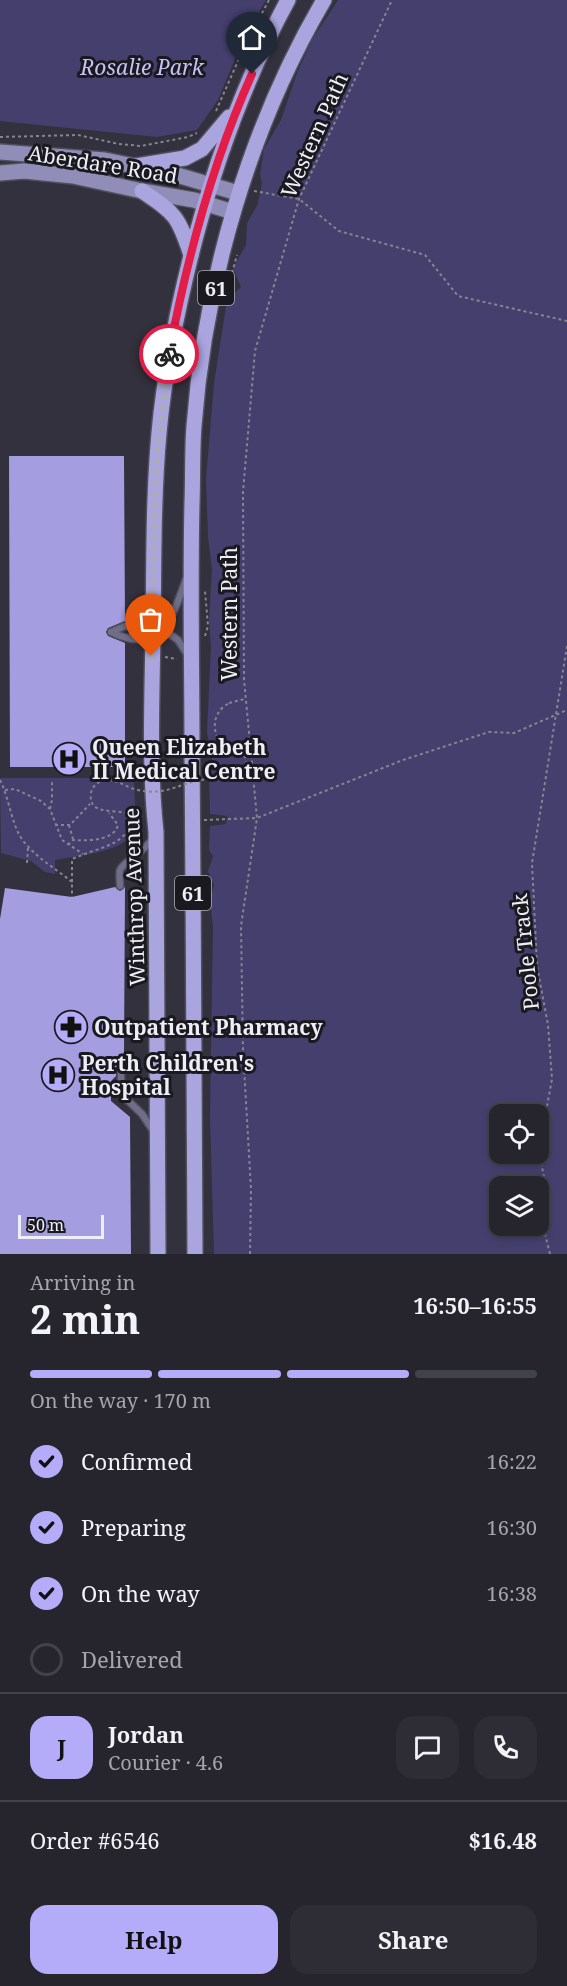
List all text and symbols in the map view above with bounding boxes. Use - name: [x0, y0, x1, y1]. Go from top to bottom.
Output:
- pin: [226, 12, 277, 74]
- icon: home: [235, 21, 268, 54]
- park label: Rosalie Park: [79, 53, 205, 81]
- street label: Western Path: [274, 68, 354, 202]
- street label: Aberdare Road: [26, 138, 180, 190]
- road number: 61: [198, 271, 234, 305]
- courier: [139, 324, 199, 384]
- icon: bike: [153, 338, 186, 371]
- street label: Western Path: [215, 547, 243, 681]
- pin: [125, 594, 176, 656]
- icon: bag: [134, 603, 167, 636]
- place label: Queen Elizabeth II Medical Centre: [92, 733, 275, 785]
- hospital icon: Queen Elizabeth II Medical Centre: [51, 741, 87, 777]
- street label: Winthrop Avenue: [117, 807, 151, 987]
- road number: 61: [175, 876, 211, 910]
- street label: Poole Track: [505, 892, 545, 1012]
- pharmacy icon: Outpatient Pharmacy: [53, 1009, 89, 1045]
- place label: Outpatient Pharmacy: [94, 1013, 323, 1041]
- place label: Perth Children's Hospital: [81, 1049, 254, 1101]
- hospital icon: Perth Children's Hospital: [40, 1057, 76, 1093]
- map controls: [489, 1104, 549, 1236]
- button: locate: [489, 1104, 549, 1164]
- button: layers: [489, 1176, 549, 1236]
- scale bar: [18, 1212, 104, 1240]
- text: 50 m: [27, 1214, 64, 1236]
- text: Arriving in: [30, 1269, 135, 1296]
- text: 16:50–16:55: [413, 1290, 537, 1320]
- text: 2 min: [30, 1292, 140, 1345]
- text: On the way · 170 m: [30, 1387, 211, 1414]
- icon: check: [30, 1445, 63, 1478]
- text: Confirmed: [81, 1446, 192, 1476]
- text: 16:22: [487, 1448, 537, 1475]
- icon: check: [30, 1511, 63, 1544]
- text: Preparing: [81, 1512, 186, 1542]
- text: 16:30: [487, 1514, 537, 1541]
- icon: check: [30, 1577, 63, 1610]
- text: On the way: [81, 1578, 200, 1608]
- text: 16:38: [487, 1580, 537, 1607]
- text: Delivered: [81, 1644, 183, 1674]
- button: chat: [396, 1716, 459, 1779]
- button: phone: [474, 1716, 537, 1779]
- text: Jordan: [108, 1719, 184, 1749]
- text: J: [57, 1732, 66, 1762]
- text: Courier · 4.6: [108, 1749, 223, 1776]
- text: Order #6546: [30, 1825, 160, 1855]
- text: $16.48: [468, 1825, 537, 1855]
- button: Help: [30, 1905, 278, 1974]
- button: Share: [290, 1905, 537, 1974]

